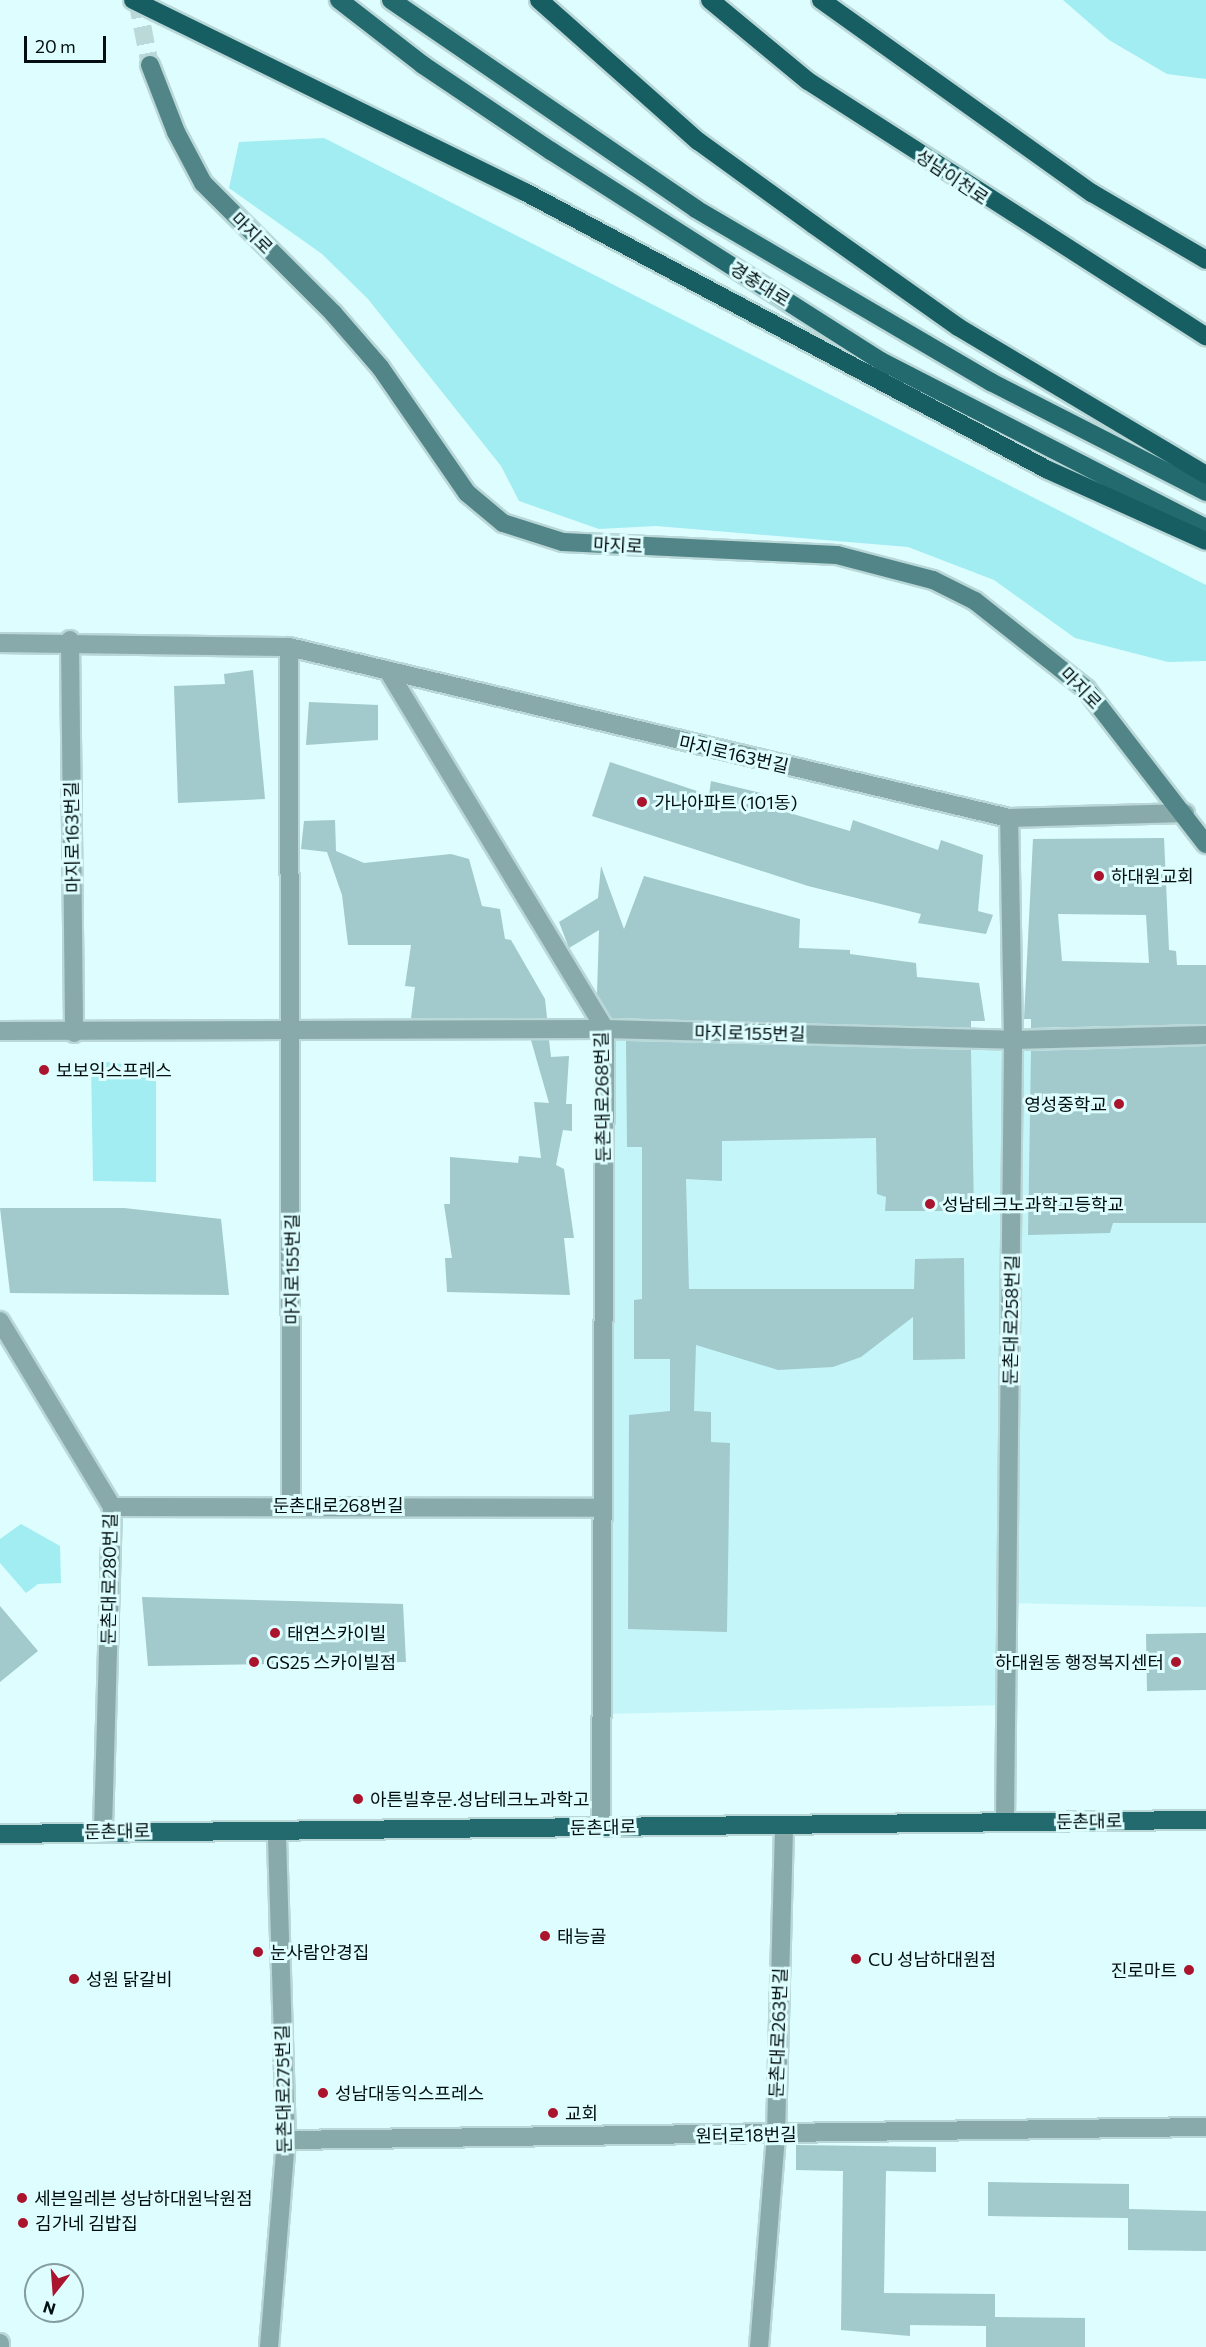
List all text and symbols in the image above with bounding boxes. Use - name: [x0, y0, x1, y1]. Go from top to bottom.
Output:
- scale bar: [27, 24, 110, 62]
- text: 20 m: [35, 35, 76, 57]
- street label: 성남이천로: [912, 145, 992, 209]
- street label: 마지로: [227, 208, 277, 258]
- street label: 경충대로: [726, 257, 794, 311]
- street label: 마지로: [593, 533, 643, 557]
- street label: 마지로: [1056, 663, 1106, 713]
- street label: 마지로163번길: [677, 731, 791, 777]
- street label: 마지로163번길: [60, 781, 84, 893]
- place label: 가나아파트 (101동): [654, 791, 798, 813]
- marker: 가나아파트 (101동): [635, 795, 649, 809]
- place label: 하대원교회: [1111, 865, 1194, 887]
- marker: 하대원교회: [1092, 869, 1106, 883]
- street label: 마지로155번길: [694, 1021, 806, 1045]
- street label: 둔촌대로268번길: [590, 1031, 614, 1163]
- place label: 보보익스프레스: [56, 1059, 172, 1081]
- marker: 보보익스프레스: [37, 1063, 51, 1077]
- place label: 영성중학교: [1024, 1093, 1107, 1115]
- marker: 영성중학교: [1112, 1097, 1126, 1111]
- place label: 성남테크노과학고등학교: [942, 1193, 1124, 1215]
- marker: 성남테크노과학고등학교: [923, 1197, 937, 1211]
- street label: 마지로155번길: [281, 1213, 303, 1325]
- street label: 둔촌대로258번길: [999, 1255, 1023, 1385]
- street label: 둔촌대로268번길: [272, 1494, 404, 1516]
- street label: 둔촌대로280번길: [97, 1513, 121, 1645]
- place label: 태연스카이빌: [287, 1622, 386, 1644]
- marker: 태연스카이빌: [268, 1626, 282, 1640]
- place label: GS25 스카이빌점: [266, 1651, 396, 1673]
- place label: 하대원동 행정복지센터: [995, 1651, 1164, 1673]
- marker: GS25 스카이빌점: [247, 1655, 261, 1669]
- marker: 하대원동 행정복지센터: [1169, 1655, 1183, 1669]
- place label: 아튼빌후문.성남테크노과학고: [370, 1788, 590, 1810]
- marker: 아튼빌후문.성남테크노과학고: [351, 1792, 365, 1806]
- street label: 둔촌대로: [1056, 1810, 1122, 1832]
- street label: 둔촌대로: [570, 1816, 636, 1838]
- street label: 둔촌대로: [84, 1820, 150, 1842]
- place label: 태능골: [557, 1925, 607, 1947]
- marker: 태능골: [538, 1929, 552, 1943]
- place label: 눈사람안경집: [270, 1941, 369, 1963]
- marker: 눈사람안경집: [251, 1945, 265, 1959]
- place label: CU 성남하대원점: [868, 1948, 996, 1970]
- marker: CU 성남하대원점: [849, 1952, 863, 1966]
- place label: 진로마트: [1111, 1959, 1177, 1981]
- marker: 진로마트: [1182, 1963, 1196, 1977]
- street label: 둔촌대로263번길: [765, 1967, 791, 2099]
- place label: 성원 닭갈비: [86, 1968, 172, 1990]
- marker: 성원 닭갈비: [67, 1972, 81, 1986]
- street label: 둔촌대로275번길: [271, 2024, 295, 2154]
- place label: 성남대동익스프레스: [335, 2082, 484, 2104]
- marker: 성남대동익스프레스: [316, 2086, 330, 2100]
- place label: 교회: [565, 2102, 598, 2124]
- marker: 교회: [546, 2106, 560, 2120]
- street label: 원터로18번길: [695, 2123, 797, 2147]
- place label: 세븐일레븐 성남하대원낙원점: [34, 2187, 253, 2209]
- marker: 세븐일레븐 성남하대원낙원점: [15, 2191, 29, 2205]
- place label: 김가네 김밥집: [35, 2212, 138, 2234]
- marker: 김가네 김밥집: [16, 2216, 30, 2230]
- north arrow: [24, 2263, 84, 2323]
- text: N: [41, 2298, 58, 2320]

